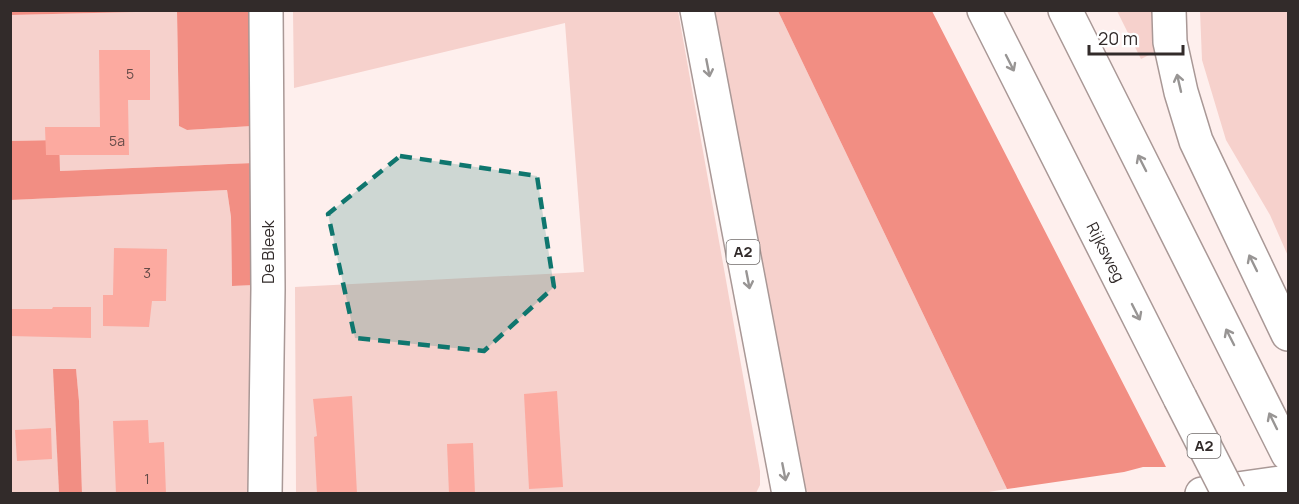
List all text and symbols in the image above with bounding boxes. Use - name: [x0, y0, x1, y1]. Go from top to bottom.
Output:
- scale bar: [1089, 18, 1184, 56]
- text: 20 m: [1098, 26, 1138, 50]
- one-way arrow: [1005, 53, 1017, 71]
- one-way arrow: [703, 58, 714, 77]
- house number: 5: [126, 64, 134, 83]
- one-way arrow: [1173, 74, 1184, 94]
- house number: 5a: [109, 131, 125, 150]
- one-way arrow: [1136, 155, 1148, 172]
- street label: Rijksweg: [1082, 218, 1130, 286]
- street label: De Bleek: [257, 219, 279, 284]
- road number: A2: [726, 240, 760, 264]
- one-way arrow: [1246, 255, 1258, 273]
- house number: 3: [143, 263, 151, 282]
- one-way arrow: [743, 270, 754, 290]
- one-way arrow: [1131, 302, 1142, 320]
- one-way arrow: [1224, 329, 1236, 346]
- one-way arrow: [1266, 413, 1278, 431]
- road number: A2: [1188, 434, 1220, 458]
- one-way arrow: [779, 461, 790, 481]
- house number: 1: [144, 469, 150, 488]

